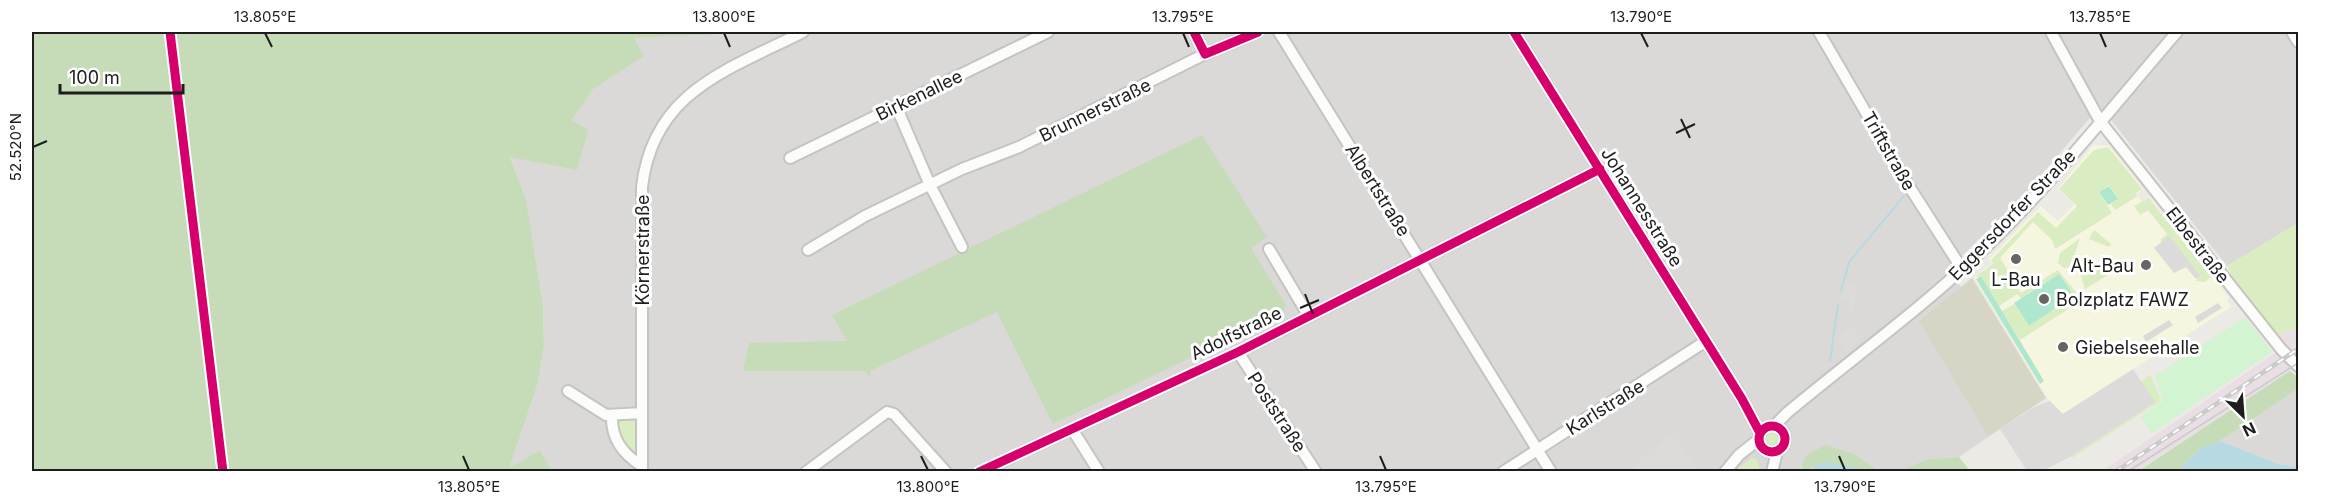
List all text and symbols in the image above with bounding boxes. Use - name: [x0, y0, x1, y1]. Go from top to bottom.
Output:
- text: 13.805°E: [234, 7, 296, 26]
- text: 13.800°E: [692, 7, 756, 26]
- text: 13.795°E: [1152, 7, 1214, 26]
- text: 13.790°E: [1610, 7, 1672, 26]
- text: 13.785°E: [2069, 7, 2131, 26]
- scale bar: [60, 57, 183, 95]
- street label: Birkenallee: [872, 65, 966, 125]
- text: 100 m: [69, 67, 120, 88]
- street label: Brunnerstraße: [1036, 74, 1154, 146]
- street label: Triftstraße: [1858, 108, 1920, 194]
- text: 52.520°N: [6, 113, 25, 181]
- street label: Albertstraße: [1341, 140, 1415, 240]
- street label: Johannesstraße: [1597, 143, 1687, 271]
- street label: Eggersdorfer Straße: [1944, 146, 2080, 284]
- street label: Körnerstraße: [632, 195, 653, 306]
- street label: Elbestraße: [2162, 203, 2234, 287]
- marker: L-Bau: [2009, 252, 2023, 266]
- place label: Alt-Bau: [2071, 255, 2134, 276]
- marker: Alt-Bau: [2139, 258, 2153, 272]
- place label: L-Bau: [1991, 269, 2041, 290]
- place label: Bolzplatz FAWZ: [2056, 289, 2189, 310]
- marker: Bolzplatz FAWZ: [2037, 292, 2051, 306]
- street label: Adolfstraße: [1187, 302, 1285, 364]
- place label: Giebelseehalle: [2075, 337, 2200, 358]
- marker: Giebelseehalle: [2056, 340, 2070, 354]
- street label: Poststraße: [1243, 368, 1311, 456]
- street label: Karlstraße: [1562, 375, 1648, 439]
- north arrow: [2213, 386, 2273, 446]
- text: N: [2240, 418, 2259, 441]
- text: 13.805°E: [438, 477, 500, 496]
- text: 13.800°E: [896, 477, 960, 496]
- text: 13.795°E: [1355, 477, 1417, 496]
- text: 13.790°E: [1814, 477, 1876, 496]

